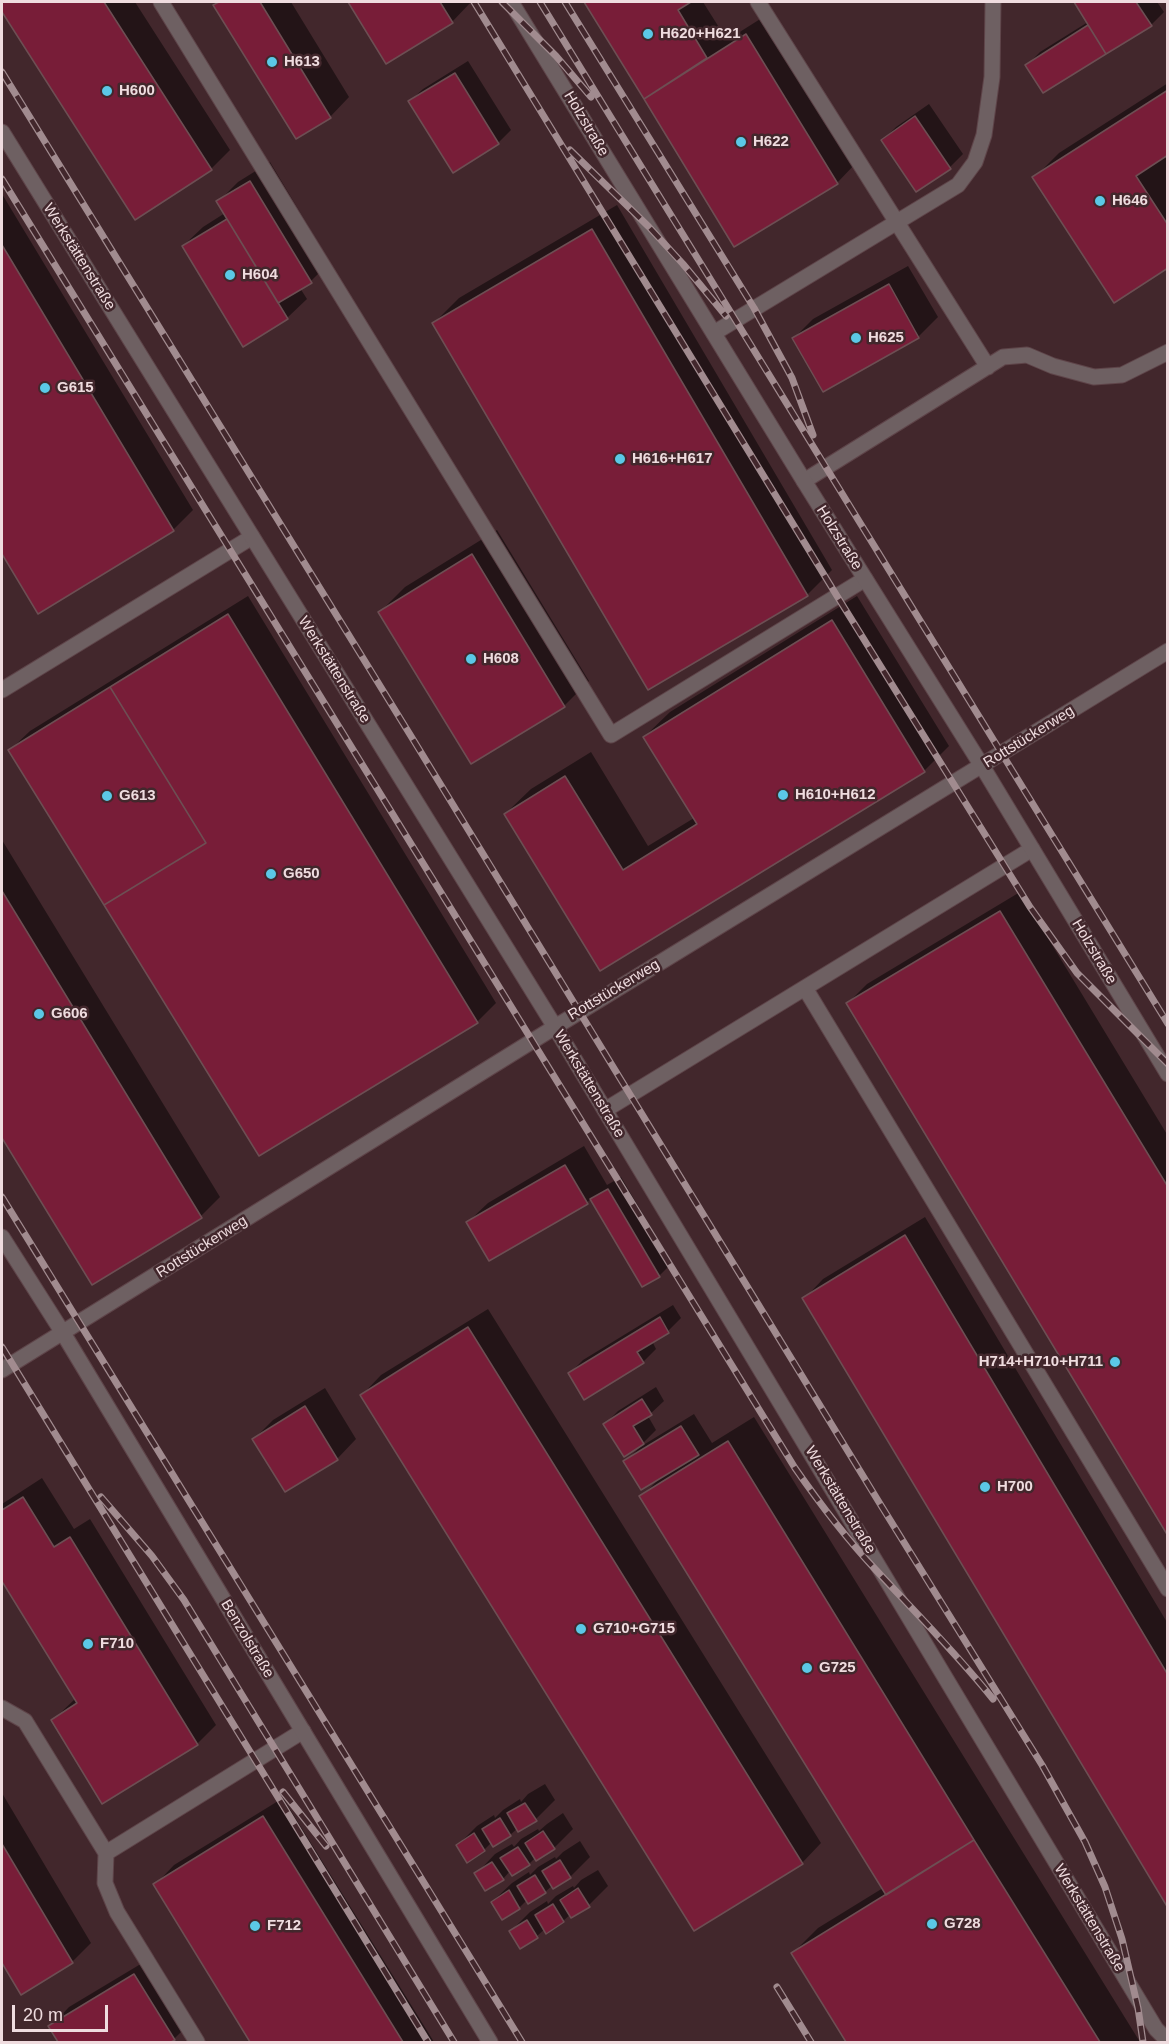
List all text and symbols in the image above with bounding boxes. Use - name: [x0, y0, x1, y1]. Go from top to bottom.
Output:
- place label: H620+H621: [660, 25, 740, 43]
- marker: H620+H621: [641, 27, 655, 41]
- place label: H613: [284, 53, 320, 71]
- marker: H613: [265, 55, 279, 69]
- place label: H600: [119, 82, 155, 100]
- marker: H600: [100, 84, 114, 98]
- street label: Holzstraße: [560, 88, 612, 160]
- place label: H622: [753, 133, 789, 151]
- marker: H622: [734, 135, 748, 149]
- place label: H646: [1112, 192, 1148, 210]
- marker: H646: [1093, 194, 1107, 208]
- street label: Werkstättenstraße: [39, 200, 119, 314]
- place label: H604: [242, 266, 278, 284]
- marker: H604: [223, 268, 237, 282]
- place label: H625: [868, 329, 904, 347]
- marker: H625: [849, 331, 863, 345]
- place label: G615: [57, 379, 94, 397]
- marker: G615: [38, 381, 52, 395]
- place label: H616+H617: [632, 450, 712, 468]
- marker: H616+H617: [613, 452, 627, 466]
- street label: Holzstraße: [812, 502, 866, 574]
- street label: Werkstättenstraße: [294, 613, 374, 727]
- place label: H608: [483, 650, 519, 668]
- marker: H608: [464, 652, 478, 666]
- street label: Rottstückerweg: [980, 702, 1078, 772]
- place label: H610+H612: [795, 786, 875, 804]
- place label: G613: [119, 787, 156, 805]
- marker: H610+H612: [776, 788, 790, 802]
- marker: G613: [100, 789, 114, 803]
- place label: G650: [283, 865, 320, 883]
- marker: G650: [264, 867, 278, 881]
- street label: Holzstraße: [1068, 916, 1120, 988]
- street label: Rottstückerweg: [565, 956, 663, 1024]
- place label: G606: [51, 1005, 88, 1023]
- marker: G606: [32, 1007, 46, 1021]
- street label: Werkstättenstraße: [550, 1027, 628, 1141]
- street label: Rottstückerweg: [153, 1212, 251, 1282]
- place label: H714+H710+H711: [979, 1353, 1103, 1371]
- marker: H714+H710+H711: [1108, 1355, 1122, 1369]
- street label: Werkstättenstraße: [801, 1443, 879, 1557]
- place label: H700: [997, 1478, 1033, 1496]
- marker: H700: [978, 1480, 992, 1494]
- street label: Benzolstraße: [217, 1596, 277, 1682]
- place label: G710+G715: [593, 1620, 675, 1638]
- marker: G710+G715: [574, 1622, 588, 1636]
- place label: F710: [100, 1635, 134, 1653]
- marker: F710: [81, 1637, 95, 1651]
- place label: G725: [819, 1659, 856, 1677]
- marker: G725: [800, 1661, 814, 1675]
- street label: Werkstättenstraße: [1050, 1861, 1128, 1975]
- place label: G728: [944, 1915, 981, 1933]
- place label: F712: [267, 1917, 301, 1935]
- marker: G728: [925, 1917, 939, 1931]
- marker: F712: [248, 1919, 262, 1933]
- scale bar: [15, 1993, 111, 2031]
- text: 20 m: [23, 2005, 63, 2025]

